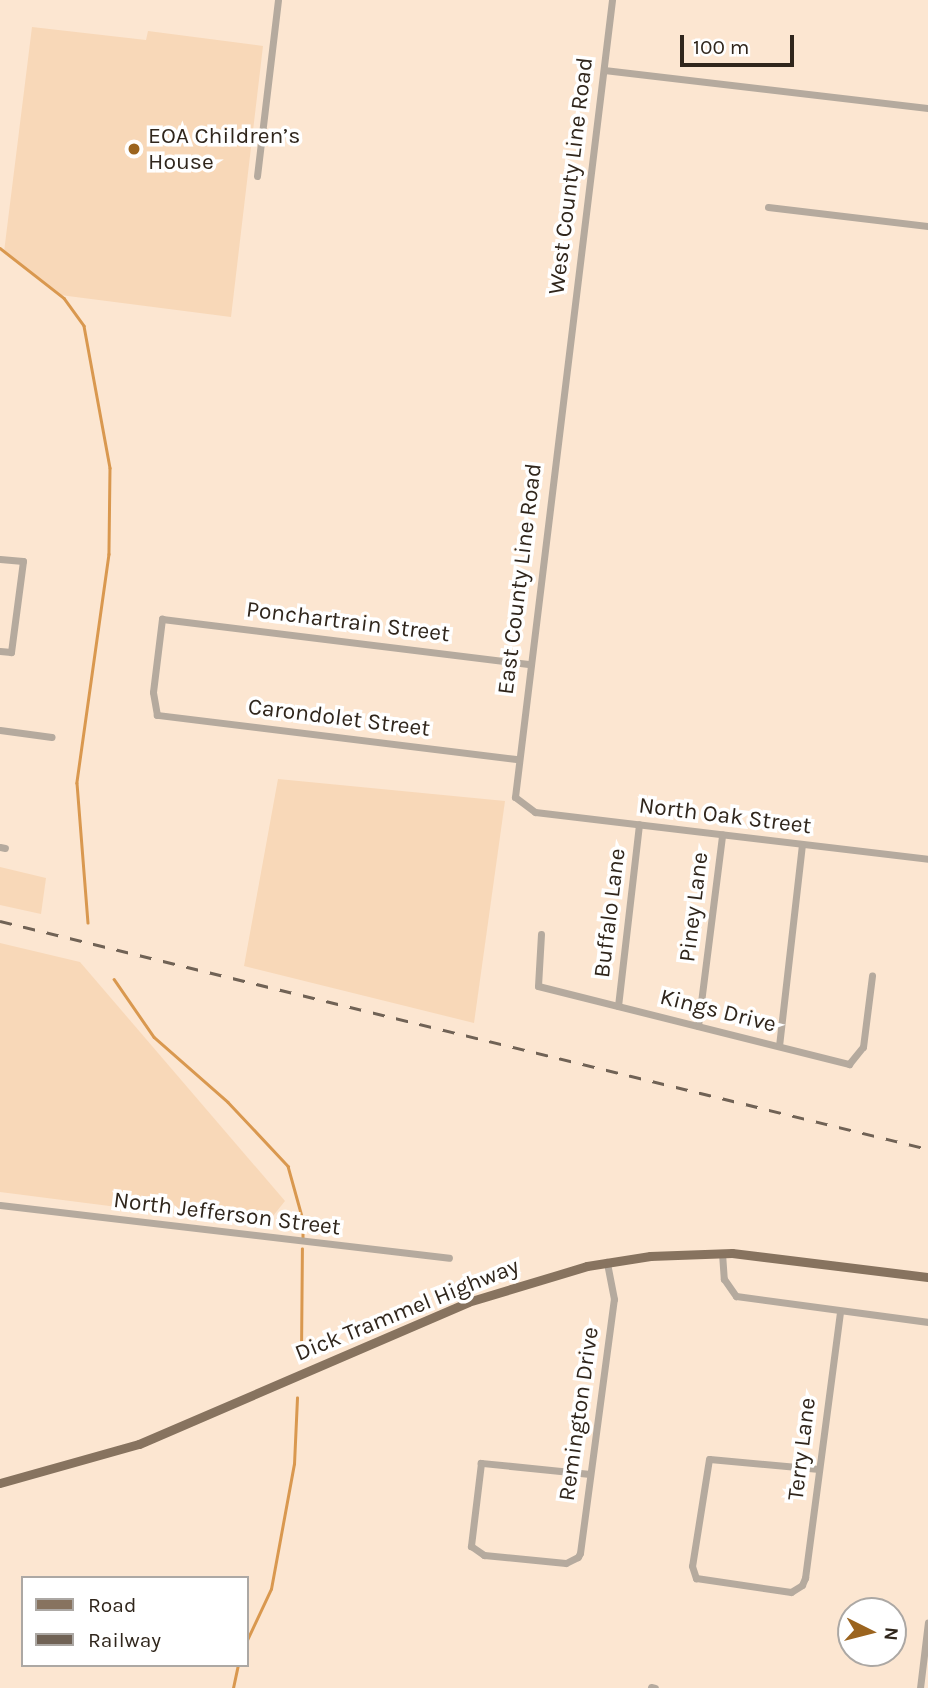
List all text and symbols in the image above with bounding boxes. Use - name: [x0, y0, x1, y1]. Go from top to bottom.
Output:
- scale bar: [683, 21, 797, 65]
- text: 100 m: [693, 35, 750, 59]
- street label: West County Line Road: [543, 56, 599, 296]
- place label: EOA Children’s House: [148, 122, 300, 176]
- marker: EOA Children’s House: [126, 141, 142, 157]
- street label: East County Line Road: [492, 462, 548, 696]
- street label: Ponchartrain Street: [245, 596, 451, 648]
- street label: Carondolet Street: [246, 693, 432, 743]
- street label: North Oak Street: [637, 792, 813, 840]
- street label: Buffalo Lane: [588, 847, 632, 979]
- street label: Piney Lane: [674, 850, 714, 964]
- street label: Kings Drive: [657, 983, 779, 1039]
- street label: North Jefferson Street: [112, 1186, 342, 1242]
- street label: Dick Trammel Highway: [291, 1252, 523, 1368]
- street label: Remington Drive: [553, 1325, 605, 1503]
- street label: Terry Lane: [782, 1396, 822, 1502]
- legend: [21, 1576, 248, 1667]
- text: Road: [88, 1593, 136, 1617]
- north arrow: [837, 1597, 907, 1667]
- text: N: [879, 1626, 903, 1642]
- text: Railway: [88, 1628, 161, 1652]

